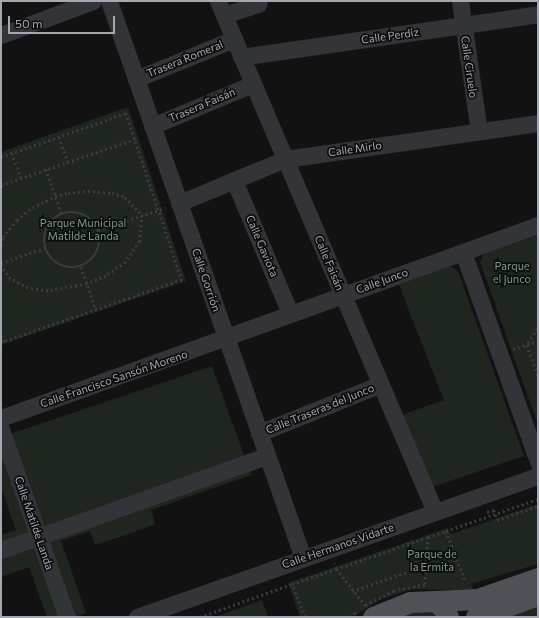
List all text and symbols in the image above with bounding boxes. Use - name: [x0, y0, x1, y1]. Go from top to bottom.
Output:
- scale bar: [10, 8, 117, 34]
- text: 50 m: [15, 16, 43, 30]
- street label: Calle Perdiz: [360, 25, 420, 47]
- street label: Calle Ciruelo: [458, 35, 480, 99]
- street label: Trasera Romeral: [145, 38, 225, 80]
- street label: Trasera Faisán: [167, 85, 237, 125]
- street label: Calle Mirlo: [327, 139, 383, 159]
- street label: Calle Gaviota: [243, 213, 281, 279]
- park label: Parque Municipal Matilde Landa: [40, 217, 126, 243]
- street label: Calle Faisán: [312, 234, 346, 292]
- street label: Calle Gorrión: [189, 247, 223, 313]
- park label: Parque el Junco: [493, 260, 531, 286]
- street label: Calle Junco: [354, 265, 410, 297]
- street label: Calle Francisco Sansón Moreno: [39, 348, 189, 410]
- street label: Calle Traseras del Junco: [264, 381, 376, 437]
- street label: Calle Matilde Landa: [12, 475, 56, 571]
- street label: Calle Hermanos Vidarte: [280, 521, 396, 571]
- park label: Parque de la Ermita: [407, 548, 457, 574]

